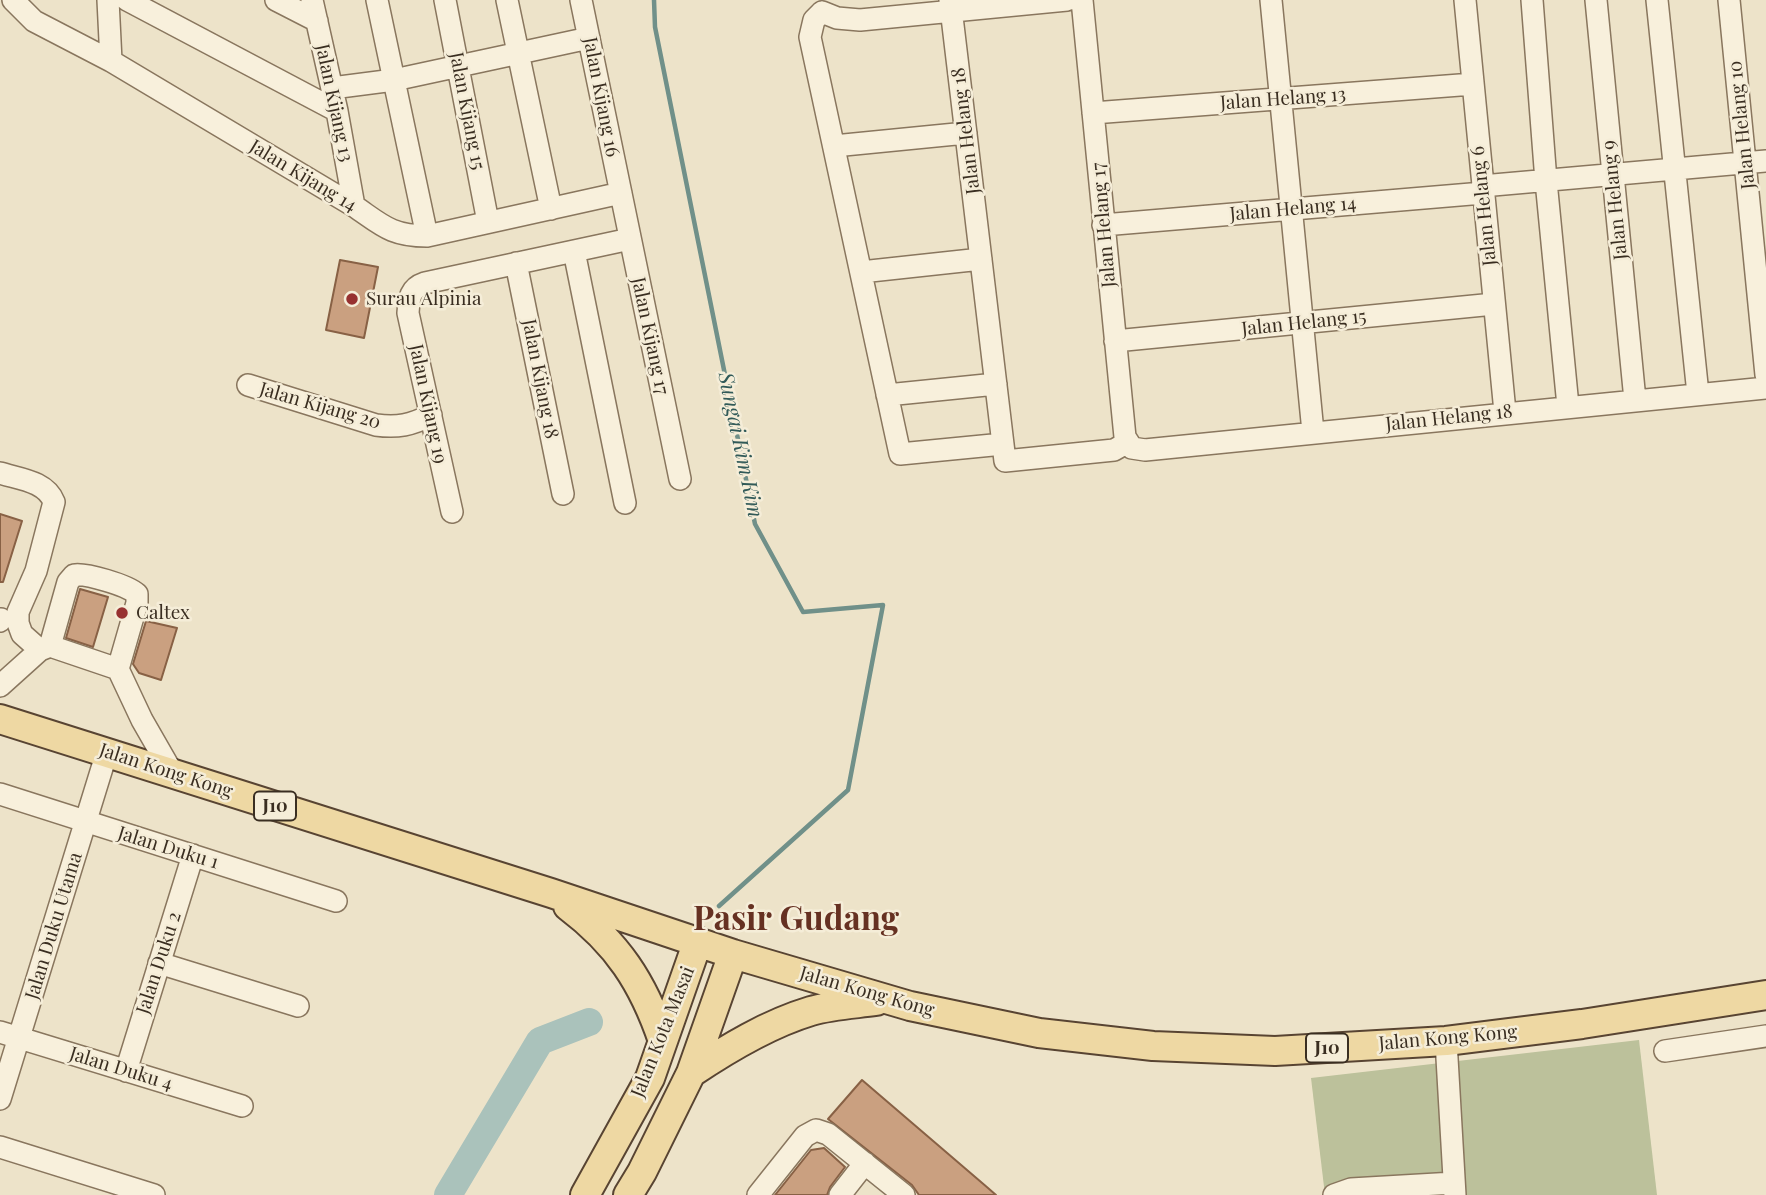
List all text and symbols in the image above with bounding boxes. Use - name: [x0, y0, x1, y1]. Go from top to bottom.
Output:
- street label: Jalan Kijang 16: [578, 35, 624, 159]
- street label: Jalan Kijang 13: [310, 42, 358, 164]
- street label: Jalan Kijang 15: [444, 50, 490, 172]
- street label: Jalan Helang 10: [1724, 60, 1760, 190]
- street label: Jalan Helang 18: [947, 66, 985, 196]
- street label: Jalan Helang 13: [1219, 83, 1347, 115]
- street label: Jalan Kijang 14: [245, 135, 361, 217]
- street label: Jalan Helang 9: [1597, 139, 1633, 261]
- street label: Jalan Helang 6: [1466, 145, 1502, 267]
- street label: Jalan Helang 17: [1087, 162, 1121, 288]
- street label: Jalan Helang 14: [1229, 192, 1357, 226]
- street label: Jalan Kijang 17: [626, 275, 674, 397]
- place label: Surau Alpinia: [366, 288, 481, 310]
- marker: Surau Alpinia: [344, 291, 360, 307]
- street label: Jalan Helang 15: [1240, 305, 1368, 341]
- street label: Jalan Kijang 18: [517, 317, 563, 441]
- street label: Jalan Kijang 19: [404, 342, 452, 466]
- water label: Sungai Kim Kim: [712, 370, 768, 520]
- street label: Jalan Kijang 20: [257, 378, 383, 434]
- street label: Jalan Helang 18: [1384, 400, 1514, 436]
- place label: Caltex: [136, 602, 190, 624]
- marker: Caltex: [114, 605, 130, 621]
- street label: Jalan Kong Kong: [96, 739, 236, 803]
- road number: J10: [254, 792, 296, 820]
- street label: Jalan Duku 1: [115, 822, 221, 874]
- street label: Jalan Duku Utama: [21, 850, 87, 1002]
- district label: Pasir Gudang: [693, 900, 899, 940]
- street label: Jalan Duku 2: [132, 909, 186, 1017]
- street label: Jalan Kong Kong: [797, 962, 937, 1022]
- street label: Jalan Kota Masai: [626, 963, 700, 1101]
- street label: Jalan Kong Kong: [1378, 1021, 1518, 1055]
- road number: J10: [1306, 1034, 1348, 1063]
- street label: Jalan Duku 4: [67, 1043, 175, 1095]

